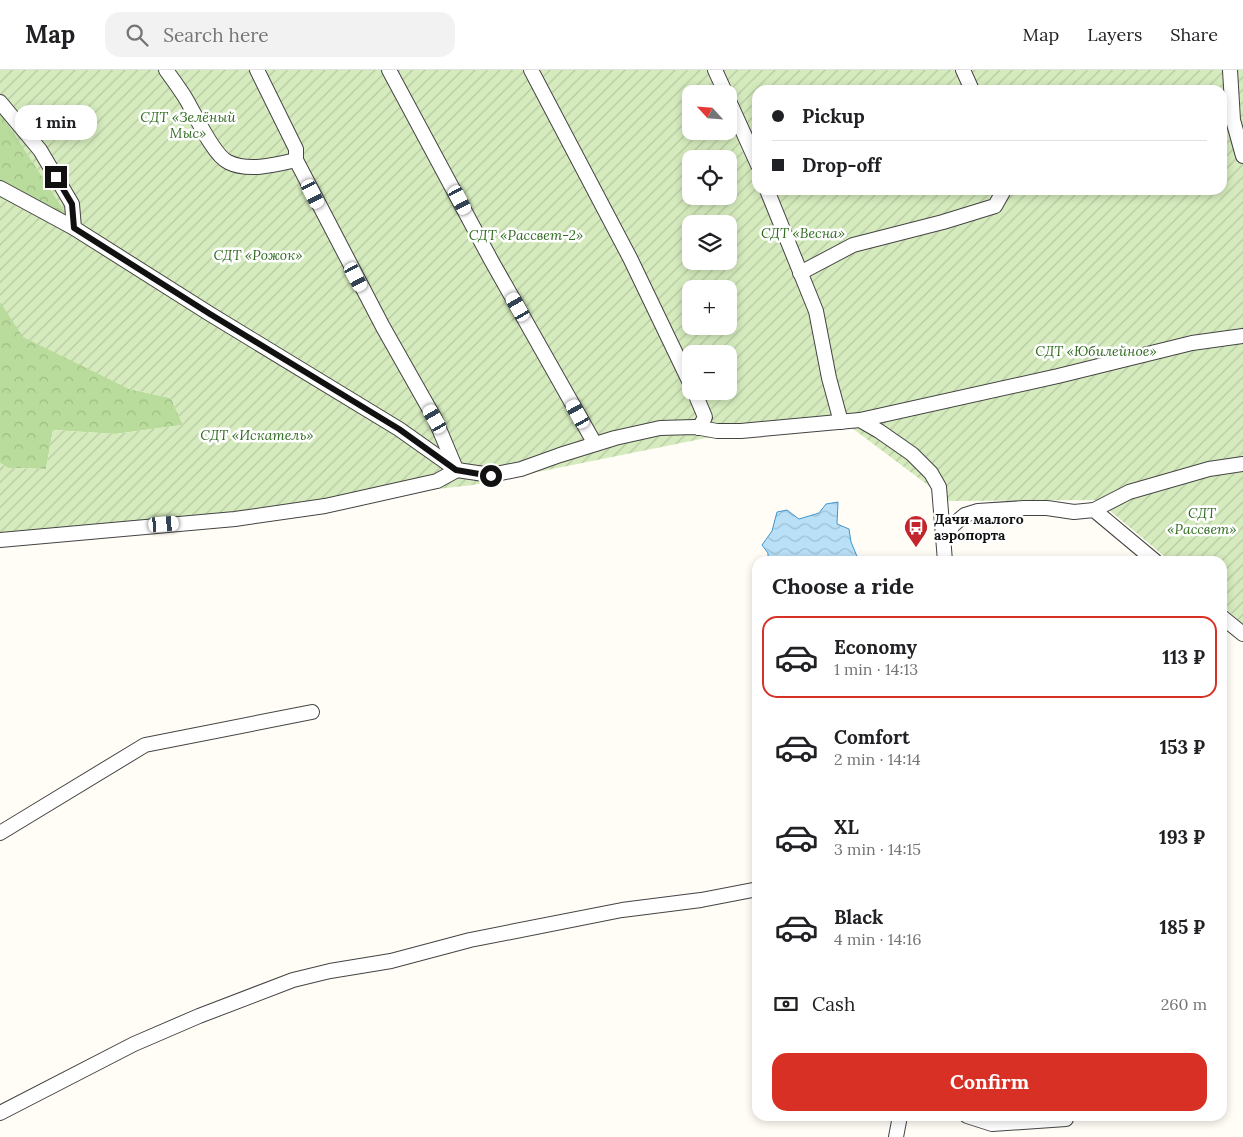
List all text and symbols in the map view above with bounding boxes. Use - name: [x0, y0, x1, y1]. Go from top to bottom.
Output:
- search box: [105, 12, 455, 57]
- text: Map: [25, 19, 75, 50]
- icon: search: [123, 21, 151, 49]
- text: Search here: [163, 23, 269, 47]
- text: Map: [1023, 23, 1059, 46]
- text: Layers: [1087, 23, 1142, 46]
- text: Share: [1170, 23, 1218, 46]
- north arrow: [682, 85, 738, 140]
- map controls: [682, 85, 737, 400]
- callout: 1 min: [15, 104, 97, 140]
- text: Pickup: [802, 104, 865, 128]
- park label: СДТ «Зелёный Мыс»: [140, 108, 236, 142]
- text: 1 min: [36, 112, 76, 132]
- button: locate: [682, 150, 737, 205]
- text: Drop-off: [802, 153, 881, 177]
- route end: [45, 166, 67, 188]
- car: [299, 177, 326, 211]
- car: [446, 183, 473, 217]
- button: layers: [682, 215, 737, 270]
- park label: СДТ «Весна»: [761, 224, 845, 242]
- park label: СДТ «Рассвет-2»: [469, 226, 583, 244]
- park label: СДТ «Рожок»: [214, 246, 302, 264]
- car: [342, 260, 369, 294]
- button: +: [682, 280, 737, 335]
- car: [504, 290, 531, 324]
- park label: СДТ «Юбилейное»: [1035, 342, 1157, 360]
- button: −: [682, 345, 737, 400]
- car: [564, 397, 591, 431]
- car: [421, 402, 448, 436]
- park label: СДТ «Искатель»: [200, 426, 314, 444]
- route start: [480, 465, 502, 487]
- park label: СДТ «Рассвет»: [1167, 504, 1237, 538]
- place label: Дачи малого аэропорта: [934, 510, 1024, 544]
- bus stop icon: Дачи малого аэропорта: [903, 514, 929, 548]
- car: [148, 515, 179, 533]
- text: Choose a ride: [772, 572, 914, 600]
- icon: car: [774, 635, 819, 680]
- text: Economy: [834, 635, 917, 659]
- text: 113 ₽: [1162, 645, 1205, 669]
- text: 1 min · 14:13: [834, 659, 918, 679]
- icon: car: [774, 725, 819, 770]
- text: Comfort: [834, 725, 910, 749]
- text: 153 ₽: [1160, 735, 1205, 759]
- text: 2 min · 14:14: [834, 749, 921, 769]
- icon: car: [774, 815, 819, 860]
- text: XL: [834, 815, 859, 839]
- text: 193 ₽: [1159, 825, 1205, 849]
- text: 3 min · 14:15: [834, 839, 921, 859]
- icon: car: [774, 905, 819, 950]
- text: Black: [834, 905, 883, 929]
- text: 185 ₽: [1159, 915, 1205, 939]
- text: 4 min · 14:16: [834, 929, 921, 949]
- icon: cash: [772, 990, 800, 1018]
- text: Cash: [812, 992, 855, 1016]
- text: 260 m: [1161, 994, 1207, 1014]
- button: Confirm: [772, 1053, 1207, 1111]

